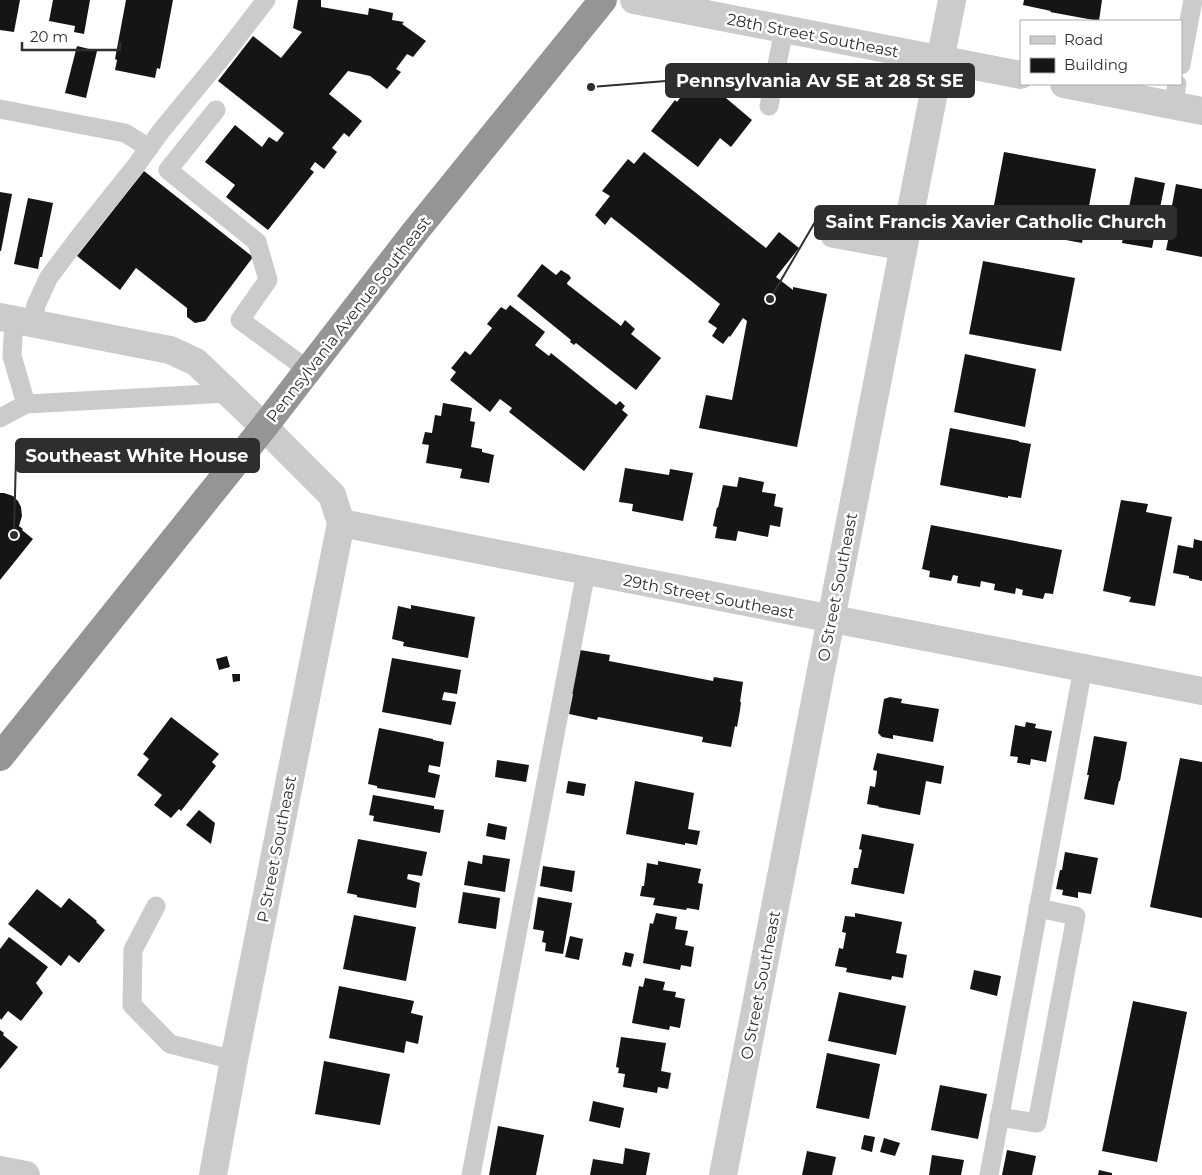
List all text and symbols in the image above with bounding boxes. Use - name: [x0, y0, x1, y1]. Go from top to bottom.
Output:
- street label: 28th Street Southeast: [725, 10, 901, 62]
- scale bar: [22, 20, 120, 52]
- legend: [1020, 20, 1182, 85]
- text: 20 m: [30, 27, 68, 46]
- text: Road: [1064, 30, 1103, 49]
- text: Building: [1064, 55, 1128, 74]
- callout: Pennsylvania Av SE at 28 St SE: [666, 64, 974, 97]
- text: Pennsylvania Av SE at 28 St SE: [676, 70, 964, 92]
- callout: Saint Francis Xavier Catholic Church: [815, 206, 1176, 239]
- text: Saint Francis Xavier Catholic Church: [825, 211, 1167, 233]
- street label: Pennsylvania Avenue Southeast: [262, 212, 435, 426]
- callout: Southeast White House: [16, 439, 259, 472]
- text: Southeast White House: [26, 445, 248, 467]
- street label: O Street Southeast: [814, 511, 861, 663]
- street label: 29th Street Southeast: [622, 571, 797, 623]
- street label: P Street Southeast: [253, 773, 300, 924]
- street label: O Street Southeast: [737, 909, 784, 1061]

